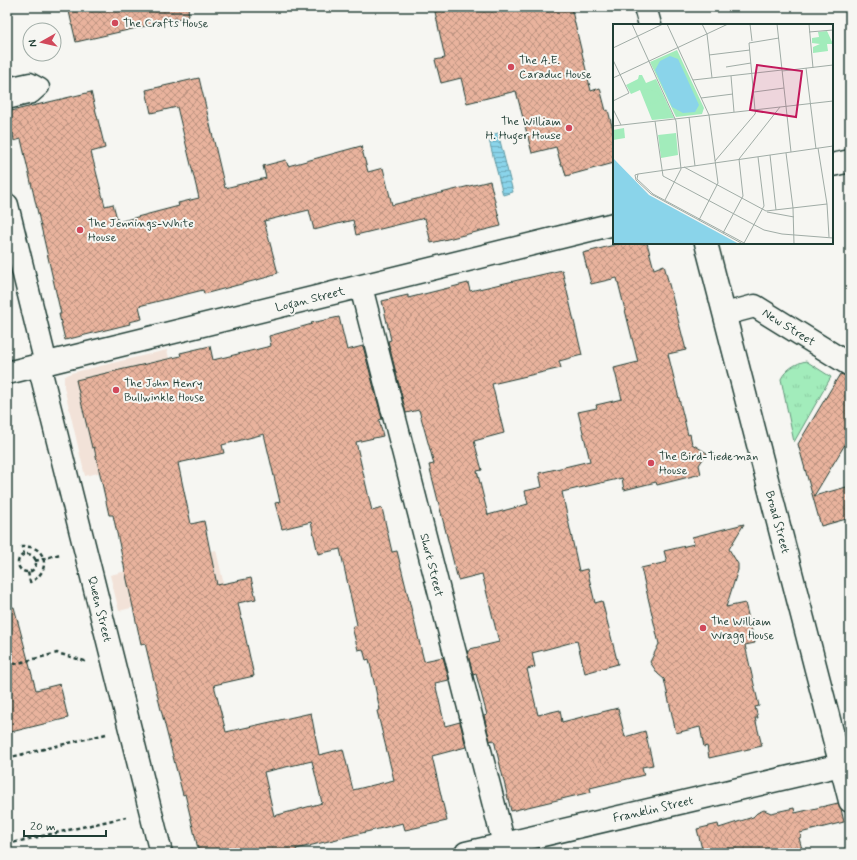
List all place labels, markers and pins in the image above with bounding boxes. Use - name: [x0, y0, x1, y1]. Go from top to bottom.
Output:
- place label: The Crafts House: [123, 16, 209, 32]
- marker: The Crafts House: [110, 18, 120, 28]
- place label: The A.E. Caraduc House: [519, 53, 592, 83]
- marker: The A.E. Caraduc House: [506, 62, 516, 72]
- place label: The William H. Huger House: [485, 114, 561, 145]
- marker: The William H. Huger House: [564, 123, 574, 133]
- place label: The Jennings-White House: [88, 216, 194, 246]
- marker: The Jennings-White House: [75, 225, 85, 235]
- place label: The John Henry Bullwinkle House: [124, 376, 205, 406]
- marker: The John Henry Bullwinkle House: [111, 385, 121, 395]
- place label: The Bird-Tiedeman House: [659, 449, 758, 479]
- marker: The Bird-Tiedeman House: [646, 458, 656, 468]
- place label: The William Wragg House: [711, 614, 775, 644]
- marker: The William Wragg House: [698, 623, 708, 633]

